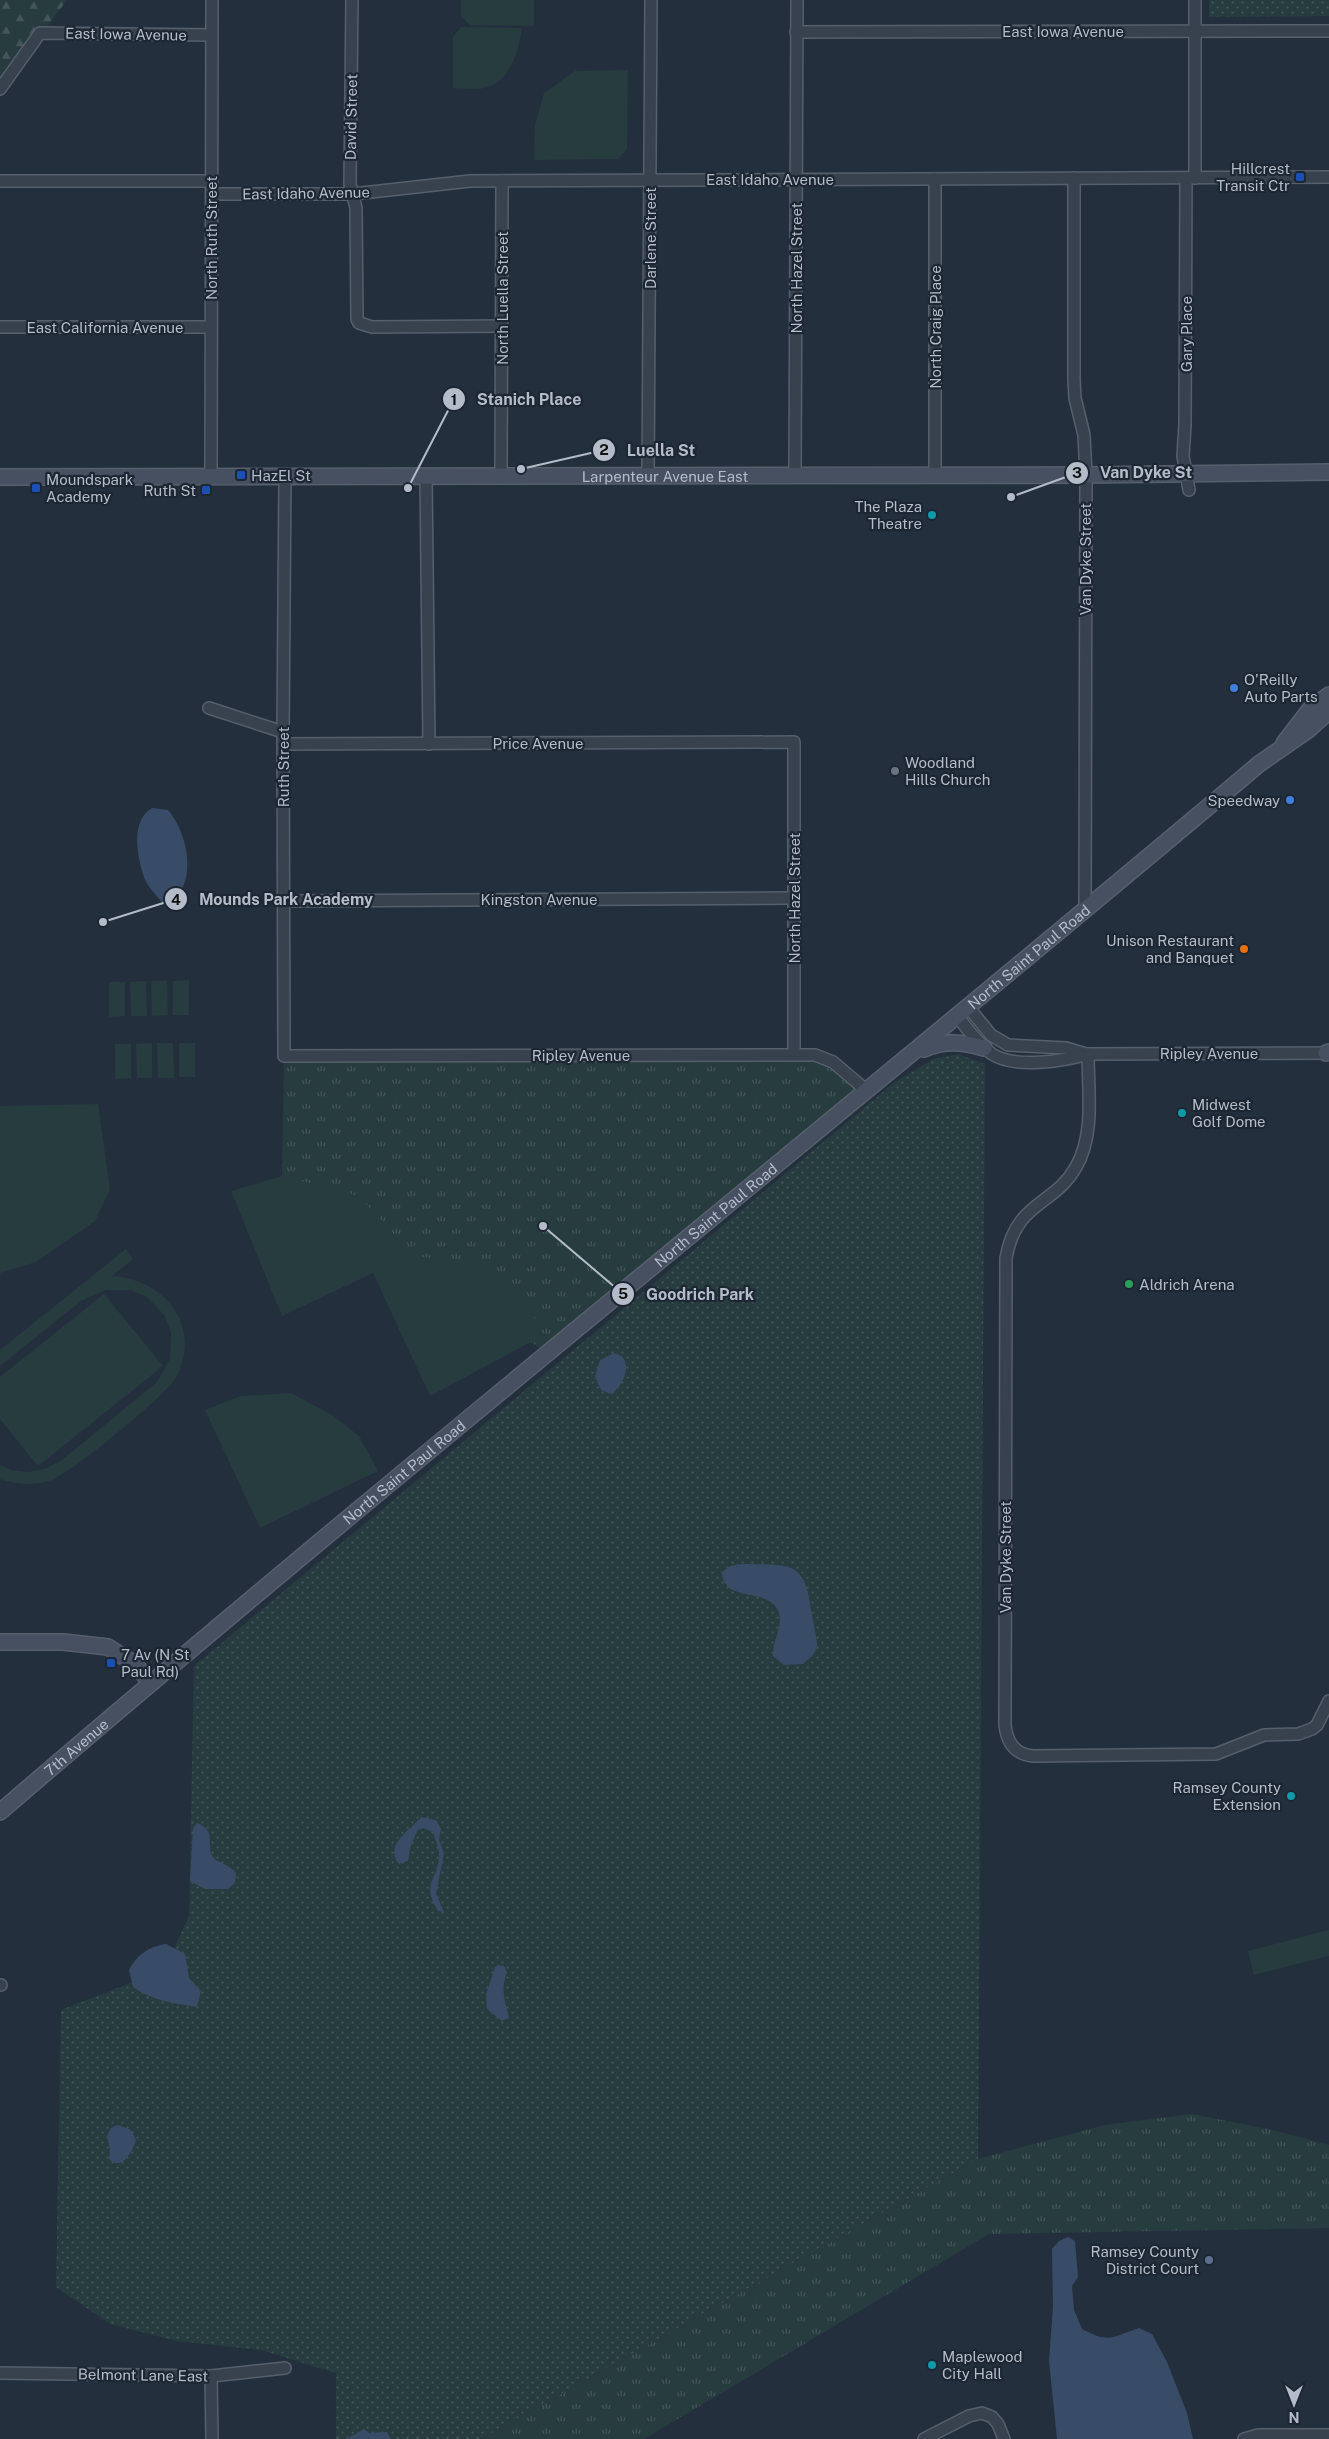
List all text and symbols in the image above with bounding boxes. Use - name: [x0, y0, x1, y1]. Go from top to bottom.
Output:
- street label: East Iowa Avenue: [1002, 23, 1124, 40]
- street label: East Iowa Avenue: [65, 24, 187, 44]
- street label: David Street: [342, 74, 360, 160]
- place label: Hillcrest Transit Ctr: [1216, 160, 1290, 194]
- street label: East Idaho Avenue: [706, 171, 834, 188]
- marker: Hillcrest Transit Ctr: [1294, 171, 1306, 183]
- street label: North Ruth Street: [203, 176, 220, 300]
- street label: East Idaho Avenue: [242, 183, 370, 203]
- street label: Darlene Street: [642, 187, 659, 289]
- street label: North Hazel Street: [788, 202, 805, 333]
- street label: North Luella Street: [494, 231, 511, 365]
- street label: North Craig Place: [927, 265, 944, 389]
- street label: Gary Place: [1178, 296, 1195, 372]
- street label: East California Avenue: [26, 319, 184, 336]
- callout: Stanich Place: [442, 384, 591, 415]
- text: Stanich Place: [477, 390, 581, 409]
- text: 1: [451, 391, 457, 408]
- callout: Luella St: [592, 435, 705, 466]
- text: 2: [599, 441, 609, 458]
- text: Luella St: [627, 441, 696, 460]
- callout: Van Dyke St: [1065, 457, 1202, 488]
- text: Van Dyke St: [1100, 463, 1192, 482]
- text: 3: [1072, 464, 1082, 481]
- place label: HazEl St: [251, 467, 311, 484]
- street label: Larpenteur Avenue East: [582, 467, 749, 484]
- marker: HazEl St: [235, 469, 247, 481]
- place label: Moundspark Academy: [46, 471, 133, 505]
- marker: Moundspark Academy: [30, 482, 42, 494]
- place label: Ruth St: [144, 482, 196, 499]
- marker: Ruth St: [200, 484, 212, 496]
- place label: The Plaza Theatre: [855, 498, 922, 532]
- street label: Van Dyke Street: [1077, 503, 1094, 615]
- marker: The Plaza Theatre: [926, 509, 938, 521]
- place label: O'Reilly Auto Parts: [1244, 671, 1318, 705]
- marker: O'Reilly Auto Parts: [1228, 682, 1240, 694]
- street label: Ruth Street: [275, 726, 292, 807]
- street label: Price Avenue: [493, 735, 583, 752]
- place label: Woodland Hills Church: [905, 754, 990, 788]
- marker: Woodland Hills Church: [889, 765, 901, 777]
- place label: Speedway: [1207, 792, 1280, 809]
- marker: Speedway: [1284, 794, 1296, 806]
- street label: North Hazel Street: [786, 832, 803, 963]
- callout: Mounds Park Academy: [164, 884, 383, 915]
- text: Mounds Park Academy: [199, 890, 373, 909]
- text: 4: [171, 891, 181, 908]
- street label: Kingston Avenue: [480, 891, 598, 908]
- street label: North Saint Paul Road: [964, 901, 1093, 1012]
- place label: Unison Restaurant and Banquet: [1106, 932, 1234, 966]
- marker: Unison Restaurant and Banquet: [1238, 943, 1250, 955]
- street label: Ripley Avenue: [1160, 1045, 1258, 1062]
- street label: Ripley Avenue: [532, 1047, 630, 1064]
- place label: Midwest Golf Dome: [1192, 1096, 1266, 1130]
- marker: Midwest Golf Dome: [1176, 1107, 1188, 1119]
- street label: North Saint Paul Road: [651, 1159, 780, 1270]
- place label: Aldrich Arena: [1139, 1276, 1235, 1293]
- marker: Aldrich Arena: [1123, 1278, 1135, 1290]
- callout: Goodrich Park: [611, 1279, 764, 1310]
- text: 5: [618, 1285, 628, 1302]
- text: Goodrich Park: [646, 1285, 754, 1304]
- street label: North Saint Paul Road: [339, 1416, 468, 1527]
- street label: Van Dyke Street: [997, 1501, 1014, 1613]
- place label: 7 Av (N St Paul Rd): [121, 1646, 190, 1680]
- marker: 7 Av (N St Paul Rd): [105, 1657, 117, 1669]
- street label: 7th Avenue: [41, 1715, 111, 1779]
- place label: Ramsey County Extension: [1172, 1779, 1281, 1813]
- marker: Ramsey County Extension: [1285, 1790, 1297, 1802]
- place label: Ramsey County District Court: [1090, 2243, 1199, 2277]
- marker: Ramsey County District Court: [1203, 2254, 1215, 2266]
- place label: Maplewood City Hall: [942, 2348, 1022, 2382]
- marker: Maplewood City Hall: [926, 2359, 938, 2371]
- street label: Belmont Lane East: [78, 2365, 209, 2385]
- north arrow: [1269, 2379, 1319, 2429]
- text: N: [1289, 2409, 1299, 2425]

